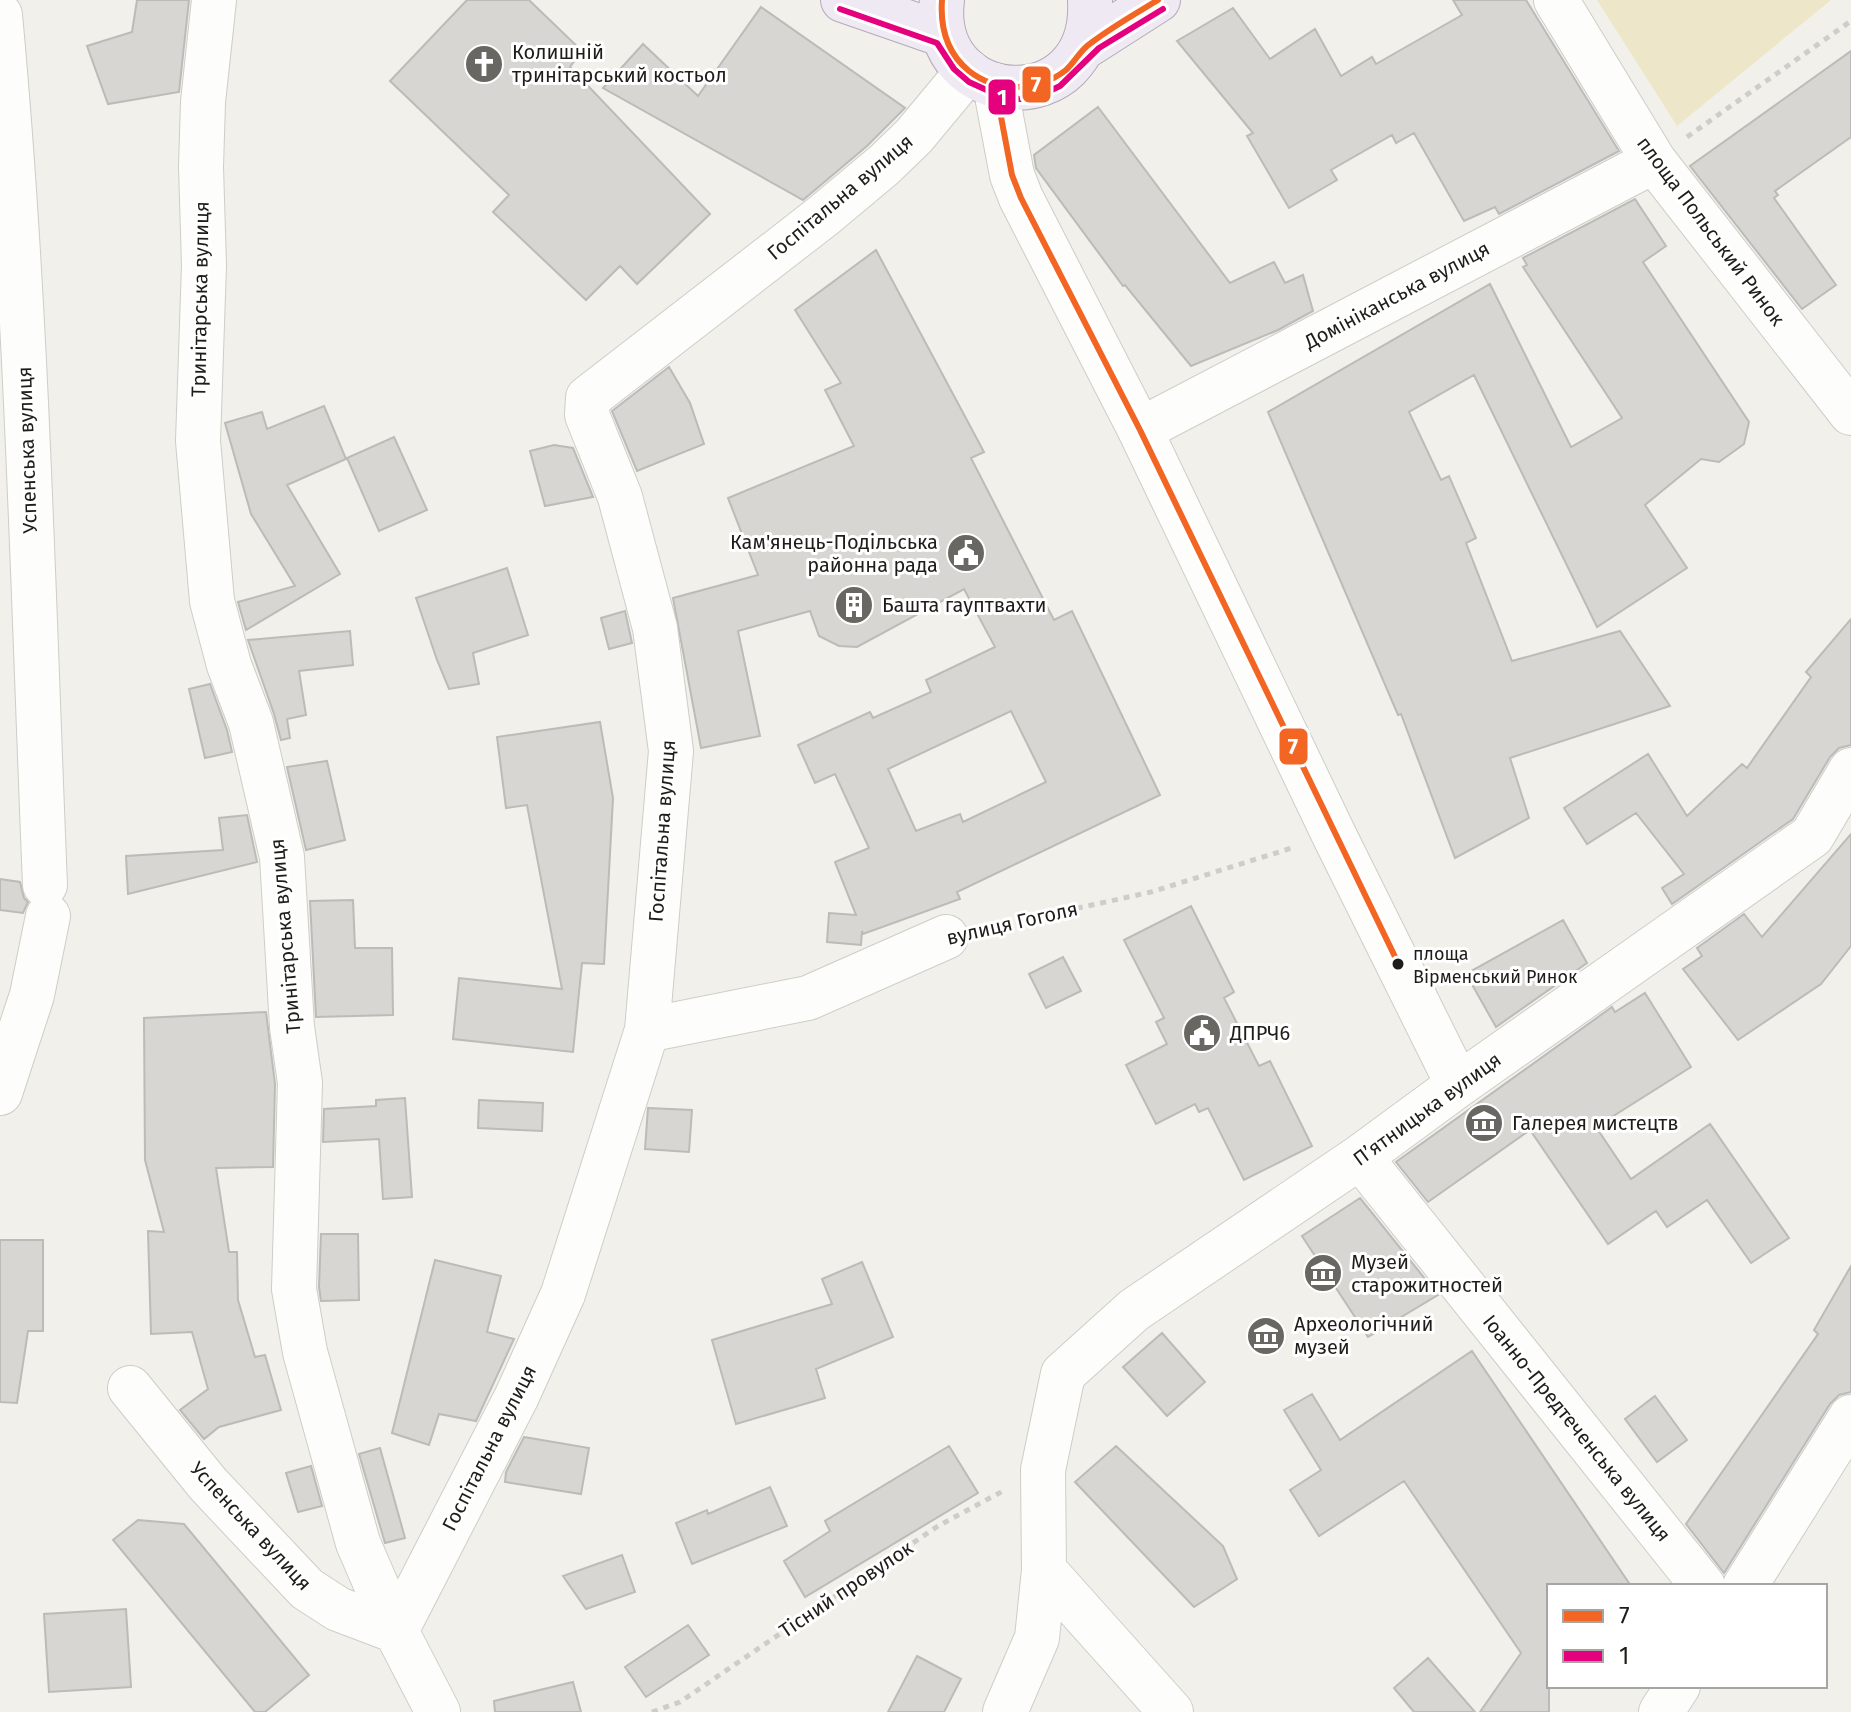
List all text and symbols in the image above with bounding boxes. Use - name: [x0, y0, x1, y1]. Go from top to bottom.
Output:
- place label: Колишній тринітарський костьол: [512, 40, 727, 87]
- church icon: Колишній тринітарський костьол: [463, 43, 505, 85]
- line badge: 7: [1021, 65, 1052, 104]
- text: 7: [1031, 71, 1041, 98]
- line badge: 1: [987, 78, 1017, 116]
- text: 1: [997, 84, 1007, 111]
- street label: Госпітальна вулиця: [762, 129, 918, 265]
- street label: площа Польський Ринок: [1632, 132, 1790, 331]
- street label: Тринітарська вулиця: [186, 201, 214, 397]
- street label: Домініканська вулиця: [1299, 236, 1494, 354]
- street label: Успенська вулиця: [12, 366, 42, 534]
- place label: Кам'янець-Подільська районна рада: [730, 530, 938, 577]
- public building icon: Кам'янець-Подільська районна рада: [945, 532, 987, 574]
- building icon: Башта гауптвахти: [833, 584, 875, 626]
- place label: Башта гауптвахти: [882, 593, 1046, 617]
- line badge: 7: [1278, 727, 1309, 766]
- text: 7: [1288, 733, 1298, 760]
- street label: Госпітальна вулиця: [644, 739, 680, 923]
- street label: Тринітарська вулиця: [265, 837, 305, 1035]
- street label: вулиця Гоголя: [944, 896, 1080, 950]
- place label: площа Вірменський Ринок: [1413, 943, 1578, 988]
- marker: площа Вірменський Ринок: [1390, 956, 1406, 972]
- public building icon: ДПРЧ6: [1181, 1012, 1223, 1054]
- place label: ДПРЧ6: [1229, 1021, 1290, 1045]
- street label: Пʼятницька вулиця: [1348, 1047, 1506, 1171]
- museum icon: Галерея мистецтв: [1463, 1102, 1505, 1144]
- place label: Галерея мистецтв: [1512, 1111, 1679, 1135]
- place label: Музей старожитностей: [1351, 1250, 1503, 1297]
- museum icon: Музей старожитностей: [1302, 1252, 1344, 1294]
- street label: Іоанно-Предтеченська вулиця: [1478, 1310, 1676, 1546]
- place label: Археологічний музей: [1294, 1312, 1433, 1359]
- museum icon: Археологічний музей: [1245, 1315, 1287, 1357]
- street label: Госпітальна вулиця: [437, 1361, 541, 1535]
- street label: Успенська вулиця: [185, 1457, 317, 1595]
- street label: Тісний провулок: [775, 1535, 918, 1643]
- legend: [1547, 1584, 1827, 1688]
- text: 7: [1619, 1602, 1630, 1630]
- text: 1: [1619, 1642, 1629, 1670]

